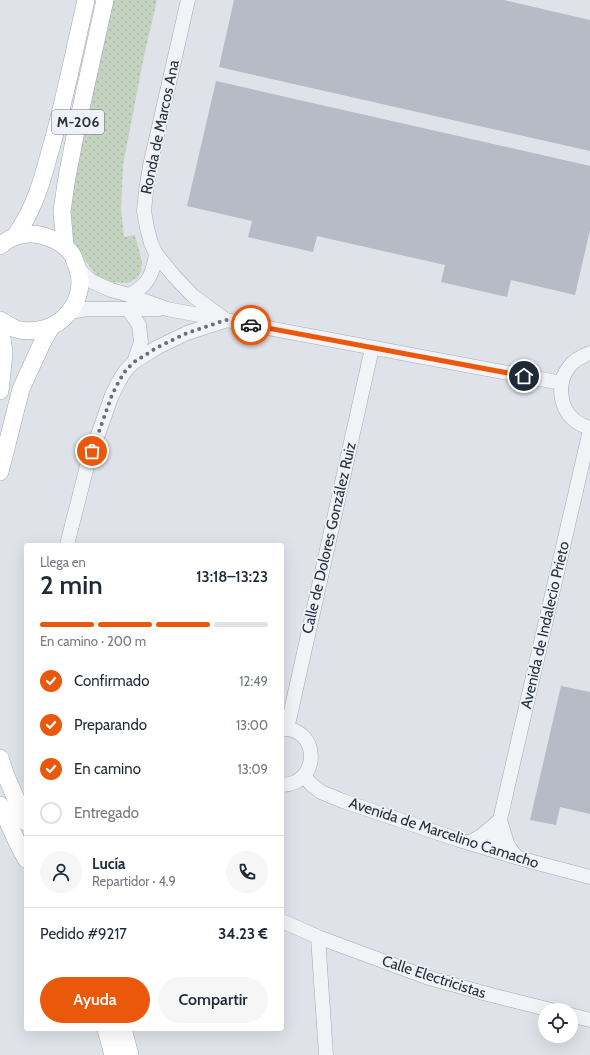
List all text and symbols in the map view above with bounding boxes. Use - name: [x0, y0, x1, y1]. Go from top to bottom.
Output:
- street label: Ronda de Marcos Ana: [137, 57, 183, 196]
- road number: M-206: [52, 110, 104, 134]
- courier: [231, 305, 271, 345]
- icon: car: [240, 314, 262, 336]
- pin: [507, 359, 541, 393]
- icon: home: [513, 365, 535, 387]
- pin: [75, 434, 109, 468]
- icon: bag: [81, 440, 103, 462]
- street label: Calle de Dolores González Ruiz: [298, 441, 360, 635]
- street label: Avenida de Indalecio Prieto: [517, 540, 573, 710]
- text: Llega en: [40, 554, 86, 570]
- text: 13:18–13:23: [196, 568, 268, 586]
- text: 2 min: [40, 569, 103, 601]
- text: En camino · 200 m: [40, 633, 146, 649]
- icon: check: [40, 670, 62, 692]
- text: Confirmado: [74, 672, 149, 690]
- text: 12:49: [239, 673, 268, 689]
- icon: check: [40, 714, 62, 736]
- text: Preparando: [74, 716, 147, 734]
- text: 13:00: [236, 717, 268, 733]
- icon: check: [40, 758, 62, 780]
- text: En camino: [74, 760, 141, 778]
- text: 13:09: [238, 761, 268, 777]
- street label: Avenida de Marcelino Camacho: [347, 794, 541, 872]
- text: Entregado: [74, 804, 139, 822]
- button: person: [40, 851, 82, 893]
- button: phone: [226, 851, 268, 893]
- text: Lucía: [92, 855, 126, 873]
- text: Repartidor · 4.9: [92, 873, 176, 889]
- text: Pedido #9217: [40, 925, 127, 943]
- text: 34.23 €: [218, 925, 268, 943]
- street label: Calle Electricistas: [380, 952, 488, 1002]
- button: Ayuda: [40, 977, 150, 1023]
- button: Compartir: [158, 977, 268, 1023]
- map controls: [538, 1003, 578, 1043]
- button: locate: [538, 1003, 578, 1043]

